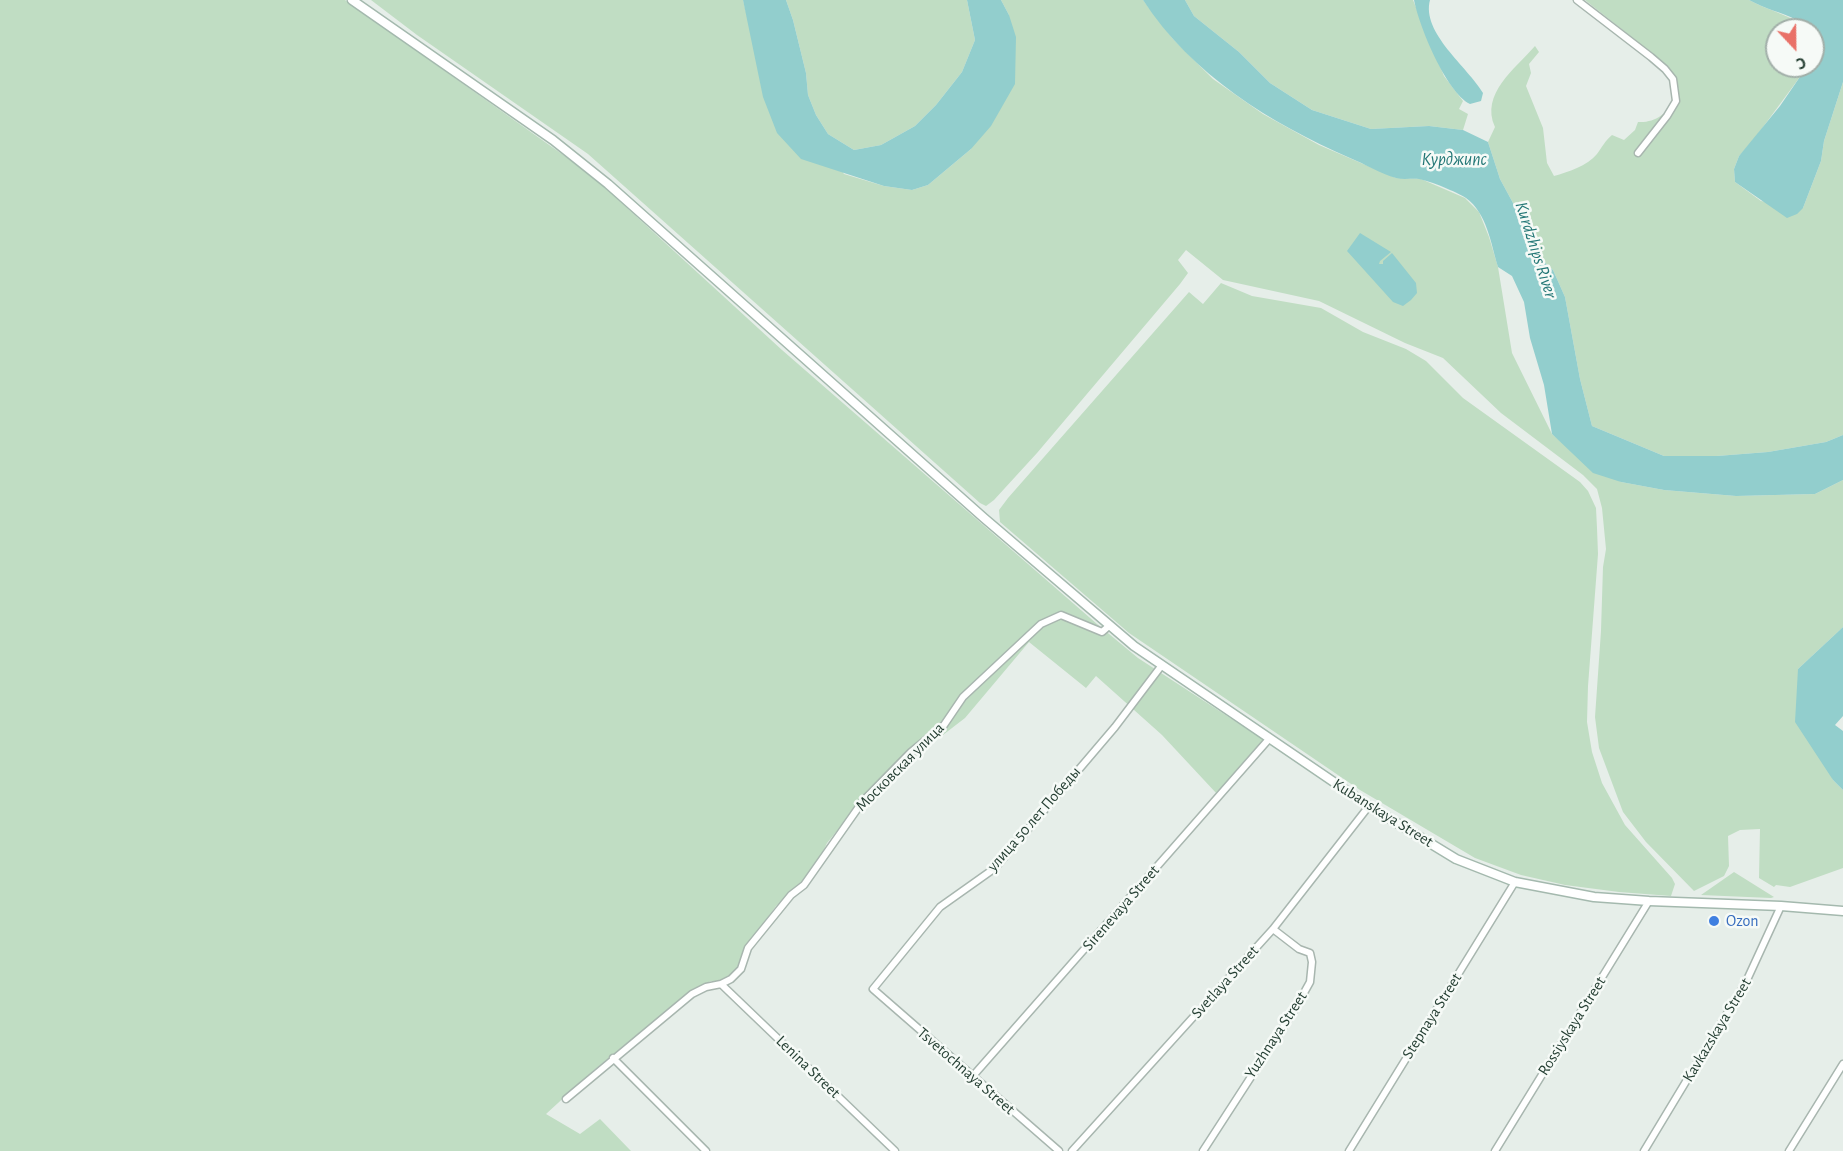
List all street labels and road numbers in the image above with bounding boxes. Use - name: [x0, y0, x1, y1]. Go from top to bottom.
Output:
- street label: Московская улица: [852, 719, 948, 815]
- street label: улица 50 лет Победы: [983, 763, 1085, 875]
- street label: Kubanskaya Street: [1329, 774, 1437, 852]
- street label: Sirenevaya Street: [1078, 861, 1164, 955]
- street label: Svetlaya Street: [1187, 942, 1263, 1022]
- street label: Stepnaya Street: [1398, 970, 1466, 1062]
- street label: Rossiyskaya Street: [1534, 973, 1610, 1079]
- street label: Kavkazskaya Street: [1678, 975, 1756, 1085]
- street label: Yuzhnaya Street: [1241, 988, 1311, 1082]
- street label: Tsvetochnaya Street: [913, 1023, 1019, 1119]
- street label: Lenina Street: [772, 1032, 844, 1102]

